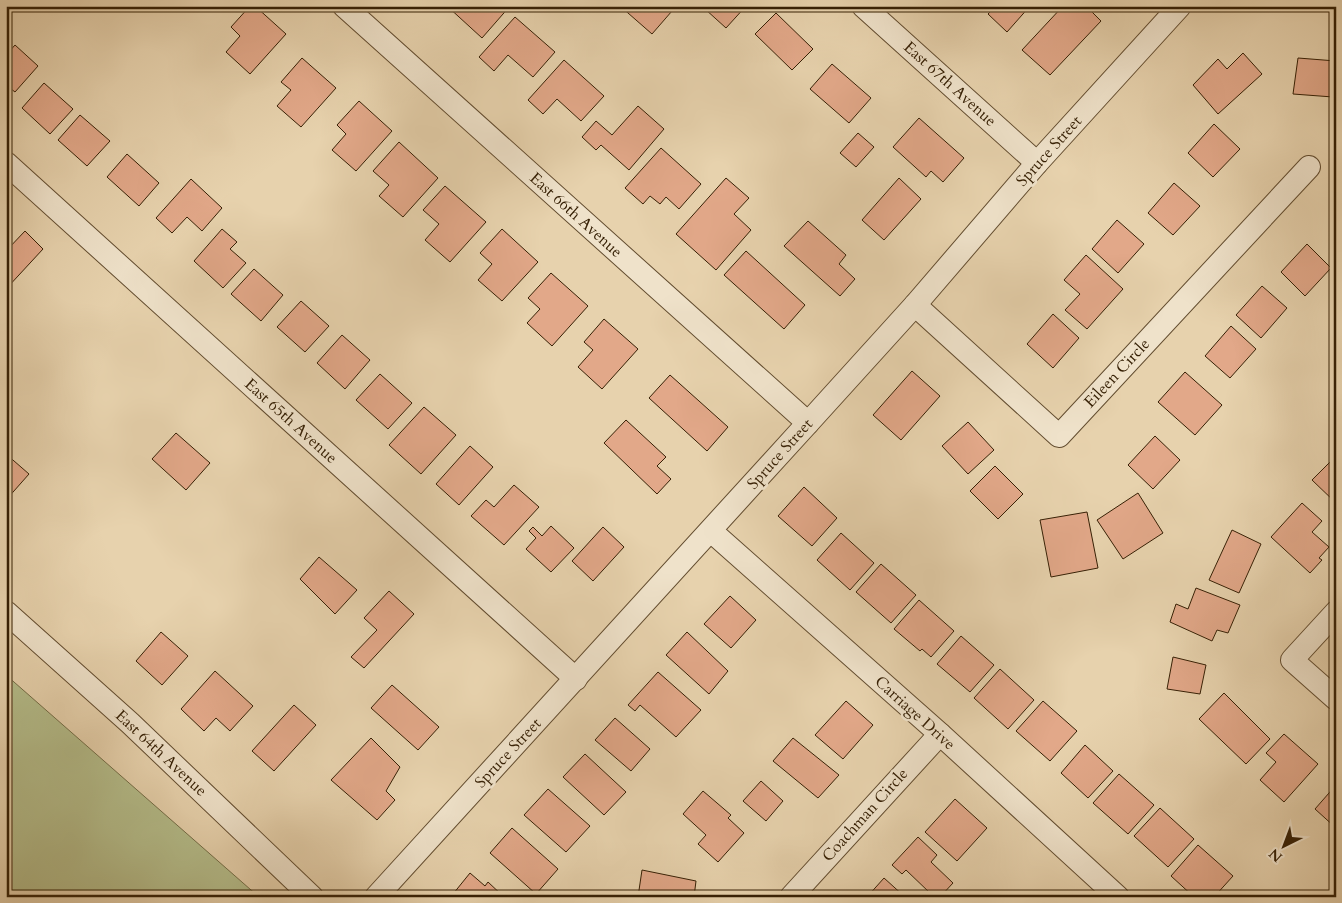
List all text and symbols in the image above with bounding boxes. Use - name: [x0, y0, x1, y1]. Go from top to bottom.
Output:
- street label: East 67th Avenue: [899, 36, 1001, 132]
- street label: Spruce Street: [1011, 111, 1087, 191]
- street label: East 66th Avenue: [525, 167, 627, 263]
- street label: Eileen Circle: [1079, 333, 1155, 413]
- street label: East 65th Avenue: [240, 373, 342, 469]
- street label: Spruce Street: [742, 414, 818, 494]
- street label: Carriage Drive: [870, 671, 960, 755]
- street label: East 64th Avenue: [110, 705, 212, 801]
- street label: Spruce Street: [470, 713, 546, 793]
- street label: Coachman Circle: [817, 763, 913, 867]
- north arrow: [1260, 820, 1310, 870]
- text: N: [1265, 844, 1287, 866]

